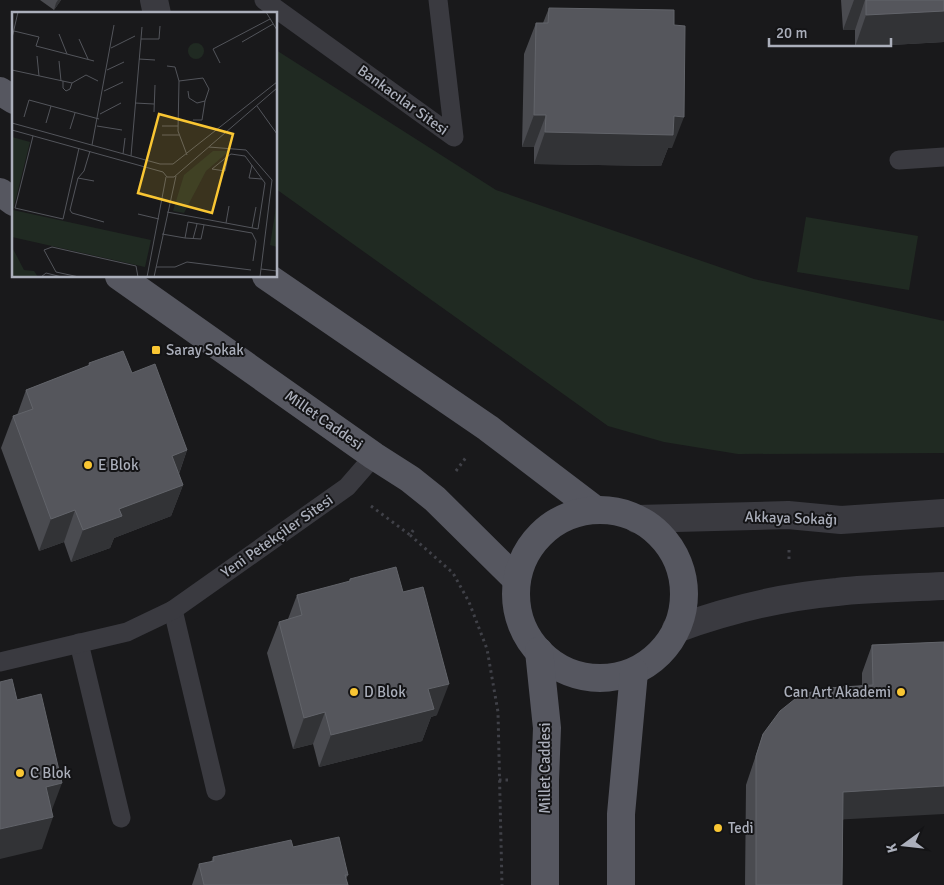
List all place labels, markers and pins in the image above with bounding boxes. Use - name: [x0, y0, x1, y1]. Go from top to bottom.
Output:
- place label: Saray Sokak: [166, 341, 244, 359]
- marker: Saray Sokak: [150, 344, 162, 356]
- place label: E Blok: [98, 456, 139, 474]
- marker: E Blok: [82, 459, 94, 471]
- place label: D Blok: [364, 683, 406, 701]
- place label: Can Art Akademi: [784, 683, 891, 701]
- marker: D Blok: [348, 686, 360, 698]
- marker: Can Art Akademi: [895, 686, 907, 698]
- place label: C Blok: [30, 764, 71, 782]
- marker: C Blok: [14, 767, 26, 779]
- place label: Tedi: [728, 819, 754, 837]
- marker: Tedi: [712, 822, 724, 834]

